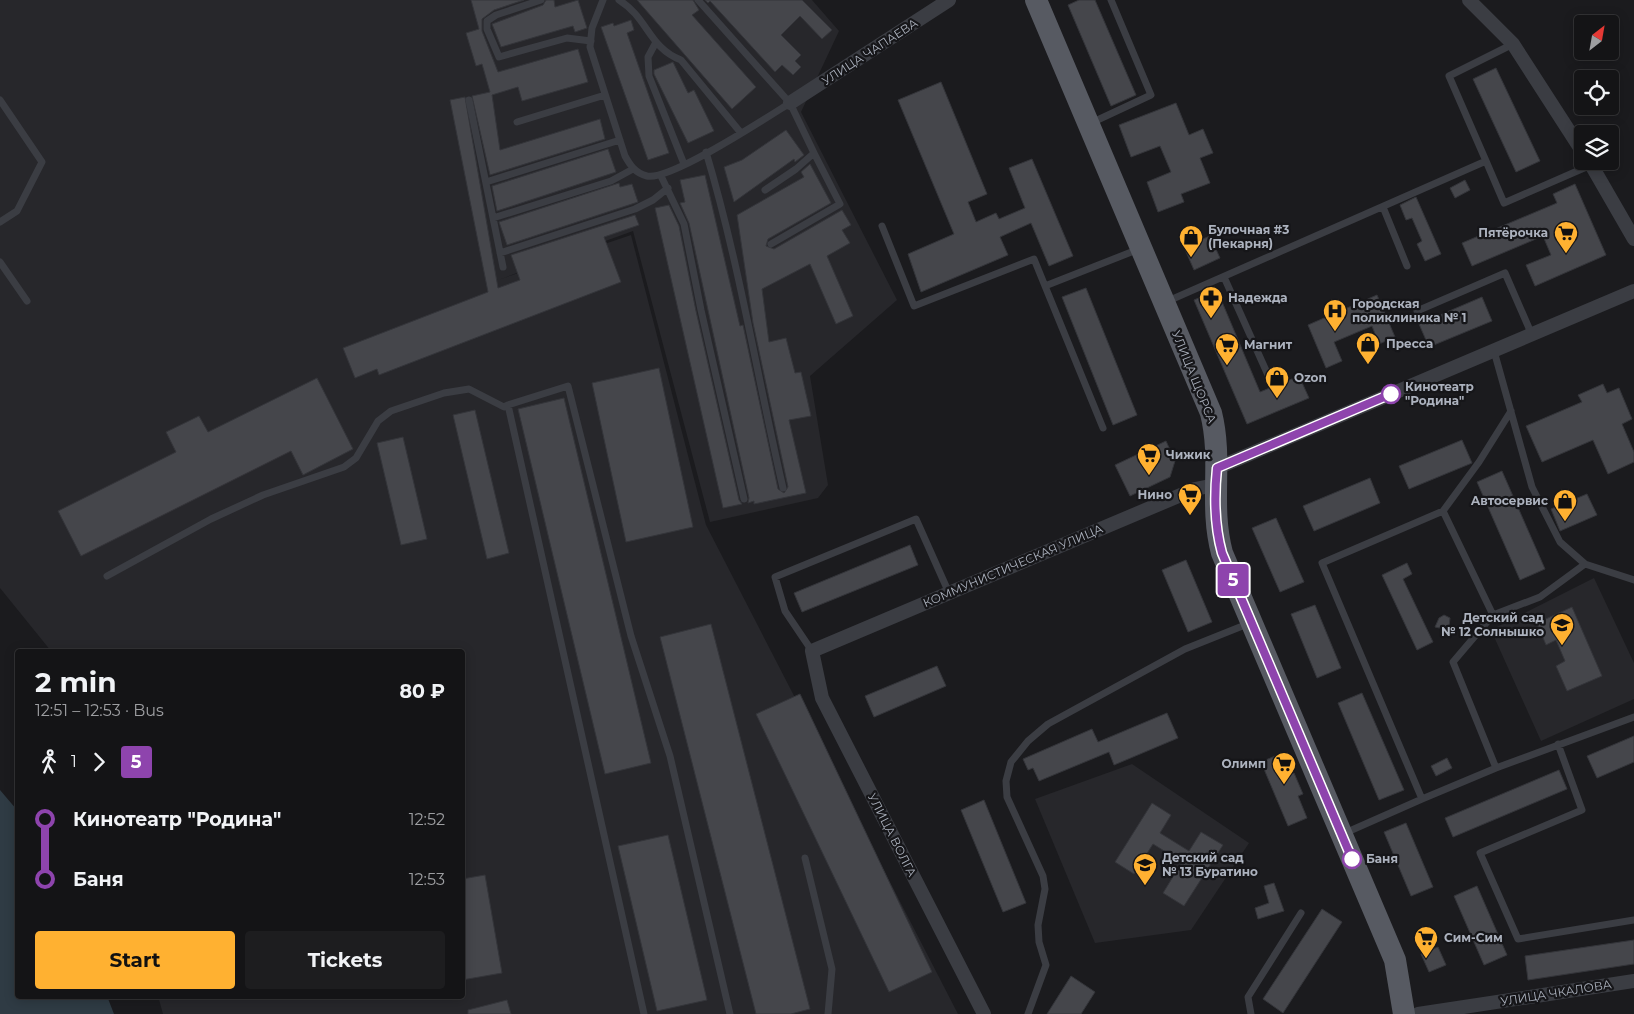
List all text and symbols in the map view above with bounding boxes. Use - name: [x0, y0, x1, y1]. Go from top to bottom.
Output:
- street label: УЛИЦА ЧАПАЕВА: [819, 15, 921, 88]
- north arrow: [1574, 15, 1619, 60]
- map controls: [1574, 15, 1619, 170]
- button: locate: [1574, 70, 1619, 115]
- button: layers: [1574, 125, 1619, 170]
- supermarket icon: Пятёрочка: [1553, 220, 1579, 254]
- place label: Булочная #3 (Пекарня): [1208, 222, 1289, 251]
- shop icon: Булочная #3 (Пекарня): [1178, 224, 1204, 258]
- place label: Пятёрочка: [1478, 225, 1548, 240]
- pharmacy icon: Надежда: [1198, 285, 1224, 319]
- place label: Надежда: [1228, 290, 1288, 305]
- place label: Городская поликлиника № 1: [1352, 296, 1466, 325]
- hospital icon: Городская поликлиника № 1: [1322, 298, 1348, 332]
- street label: УЛИЦА ЩОРСА: [1169, 328, 1220, 425]
- shop icon: Пресса: [1355, 331, 1381, 365]
- supermarket icon: Магнит: [1214, 332, 1240, 366]
- place label: Пресса: [1386, 336, 1433, 351]
- place label: Магнит: [1244, 337, 1293, 352]
- shop icon: Ozon: [1264, 365, 1290, 399]
- place label: Ozon: [1294, 370, 1327, 385]
- place label: Кинотеатр "Родина": [1405, 379, 1474, 408]
- marker: Кинотеатр "Родина": [1381, 384, 1401, 404]
- supermarket icon: Чижик: [1136, 442, 1162, 476]
- place label: Чижик: [1166, 447, 1211, 462]
- supermarket icon: Нино: [1177, 482, 1203, 516]
- place label: Нино: [1137, 487, 1172, 502]
- shop icon: Автосервис: [1552, 488, 1578, 522]
- place label: Автосервис: [1471, 493, 1548, 508]
- street label: КОММУНИСТИЧЕСКАЯ УЛИЦА: [921, 521, 1105, 610]
- line badge: 5: [1217, 564, 1249, 596]
- text: 5: [1228, 569, 1238, 591]
- place label: Детский сад № 12 Солнышко: [1441, 610, 1545, 639]
- school or university icon: Детский сад № 12 Солнышко: [1549, 612, 1575, 646]
- text: 2 min: [35, 665, 117, 699]
- text: 80 ₽: [399, 680, 445, 703]
- text: 12:51 – 12:53 · Bus: [35, 701, 164, 720]
- icon: walk: [35, 748, 63, 776]
- icon: forward: [85, 748, 113, 776]
- text: 5: [131, 751, 142, 773]
- supermarket icon: Олимп: [1271, 751, 1297, 785]
- text: 1: [71, 752, 77, 771]
- place label: Олимп: [1222, 756, 1266, 771]
- street label: УЛИЦА ВОЛГА: [865, 790, 920, 879]
- text: Кинотеатр "Родина": [73, 808, 281, 831]
- text: 12:52: [409, 810, 445, 829]
- marker: Баня: [1342, 849, 1362, 869]
- place label: Детский сад № 13 Буратино: [1162, 850, 1258, 879]
- place label: Баня: [1366, 851, 1398, 866]
- school or university icon: Детский сад № 13 Буратино: [1132, 852, 1158, 886]
- text: Баня: [73, 868, 124, 891]
- text: 12:53: [409, 870, 445, 889]
- supermarket icon: Сим-Сим: [1413, 925, 1439, 959]
- place label: Сим-Сим: [1444, 930, 1503, 945]
- button: Start: [35, 931, 235, 989]
- button: Tickets: [245, 931, 445, 989]
- street label: УЛИЦА ЧКАЛОВА: [1499, 976, 1613, 1009]

